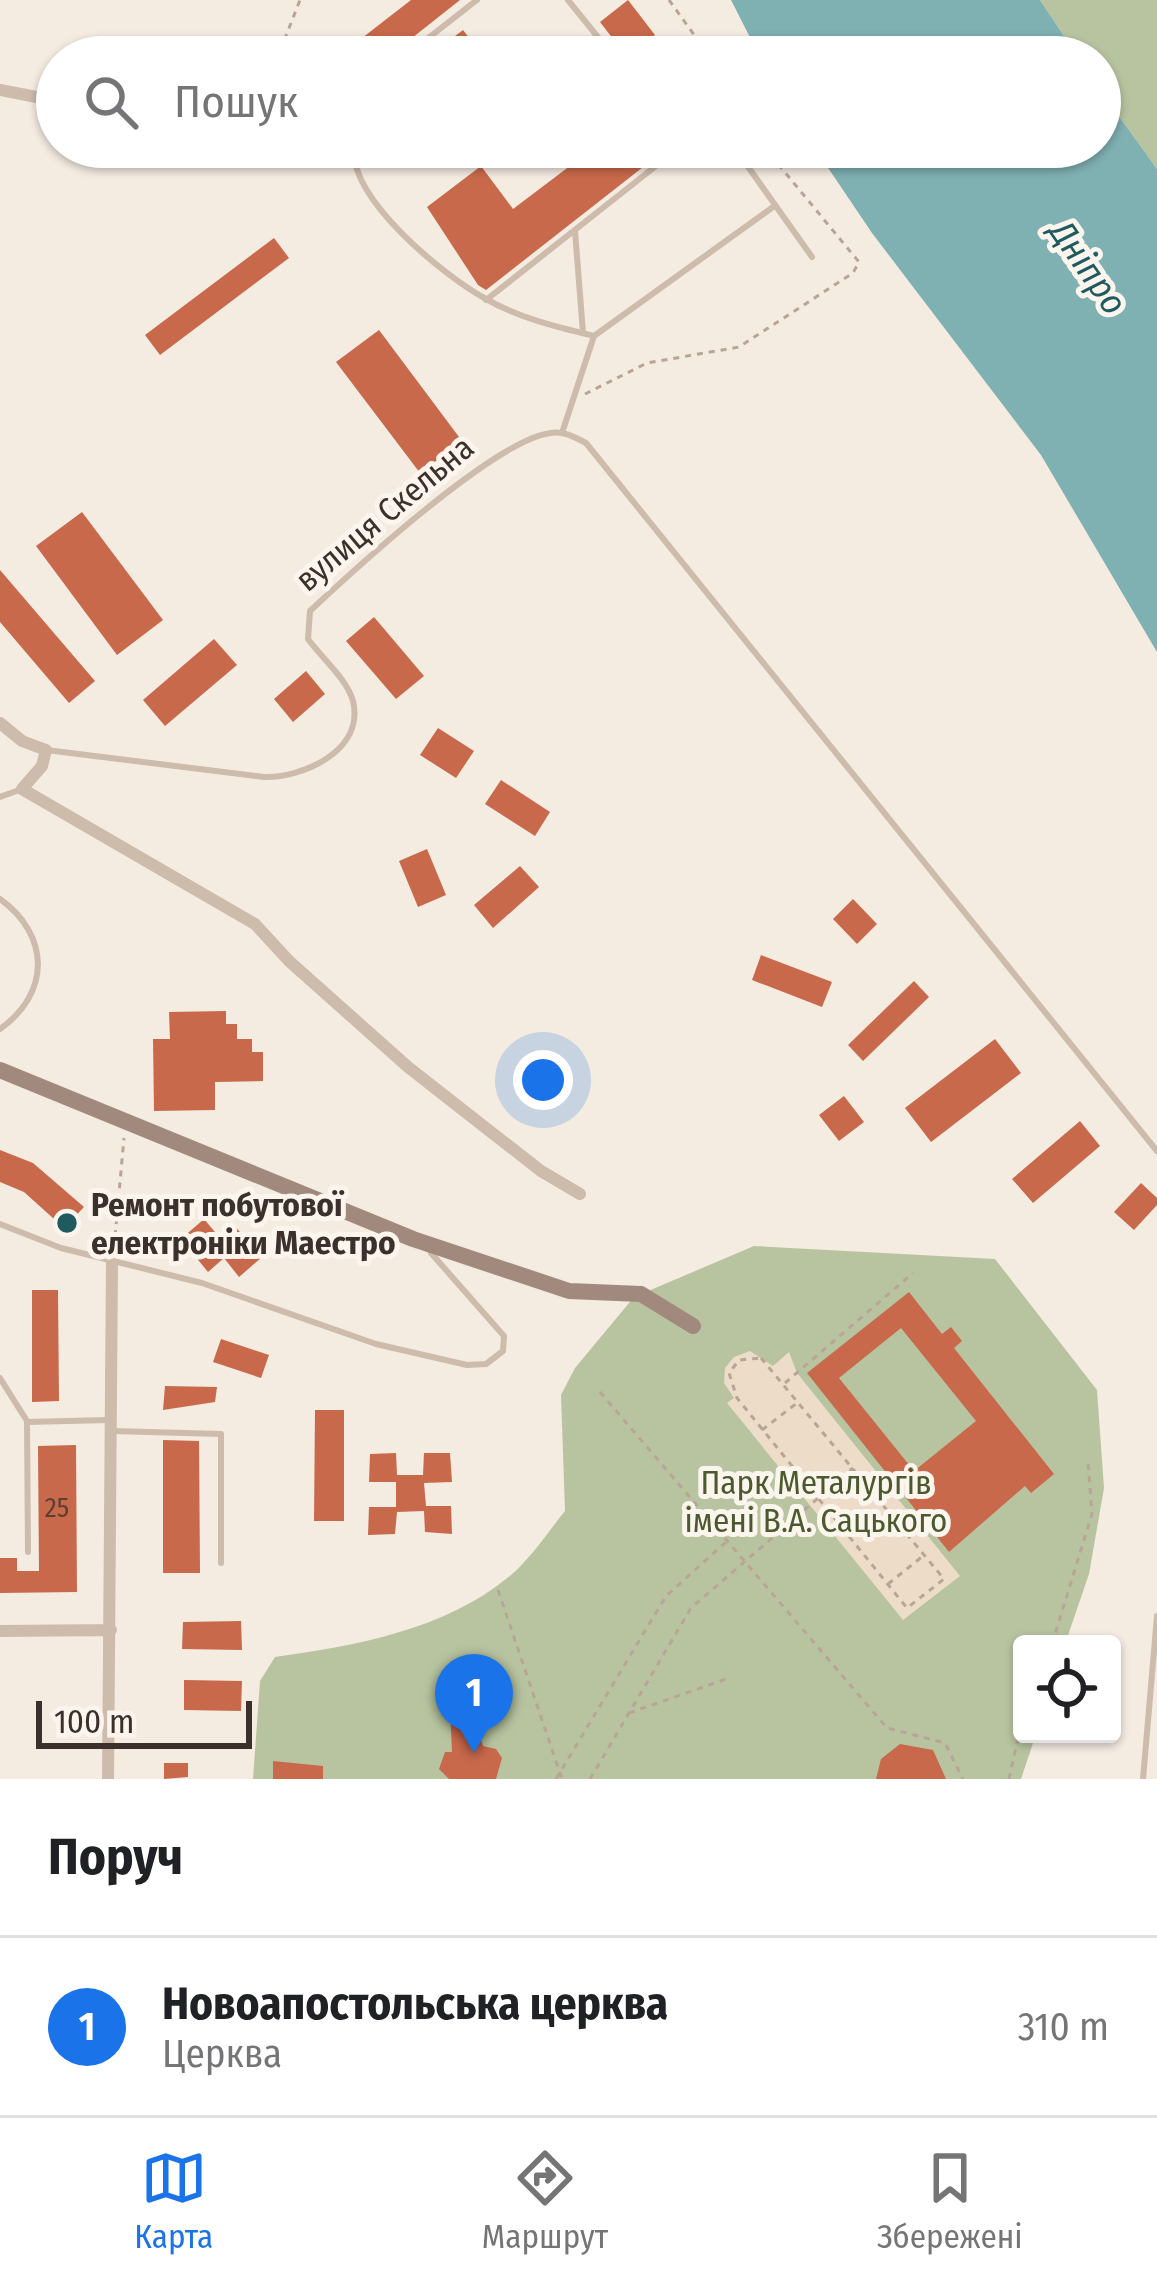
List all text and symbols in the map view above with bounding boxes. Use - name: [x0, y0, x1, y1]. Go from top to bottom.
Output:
- search box: [36, 36, 1121, 168]
- icon: search: [78, 69, 144, 135]
- text: Пошук: [174, 75, 298, 129]
- water label: Дніпро: [1038, 210, 1136, 323]
- street label: вулиця Скельна: [287, 428, 482, 600]
- your location: [513, 1050, 573, 1110]
- place label: Ремонт побутової електроніки Маестро: [91, 1185, 396, 1263]
- marker: Ремонт побутової електроніки Маестро: [54, 1210, 80, 1236]
- park label: Парк Металургів імені В.А. Сацького: [685, 1463, 947, 1541]
- house number: 25: [45, 1492, 69, 1524]
- map controls: [1013, 1635, 1121, 1743]
- button: locate: [1013, 1635, 1121, 1743]
- pin: 1: [435, 1654, 513, 1753]
- scale bar: [36, 1695, 252, 1748]
- text: 100 m: [54, 1702, 134, 1742]
- text: Поруч: [48, 1826, 183, 1888]
- text: Новоапостольська церква: [162, 1977, 668, 2031]
- text: 1: [79, 2004, 95, 2050]
- text: 310 m: [1018, 2004, 1109, 2050]
- text: Церква: [162, 2031, 282, 2077]
- tab: Карта: [134, 2145, 213, 2257]
- tab: Маршрут: [482, 2145, 608, 2257]
- tab: Збережені: [877, 2145, 1023, 2257]

